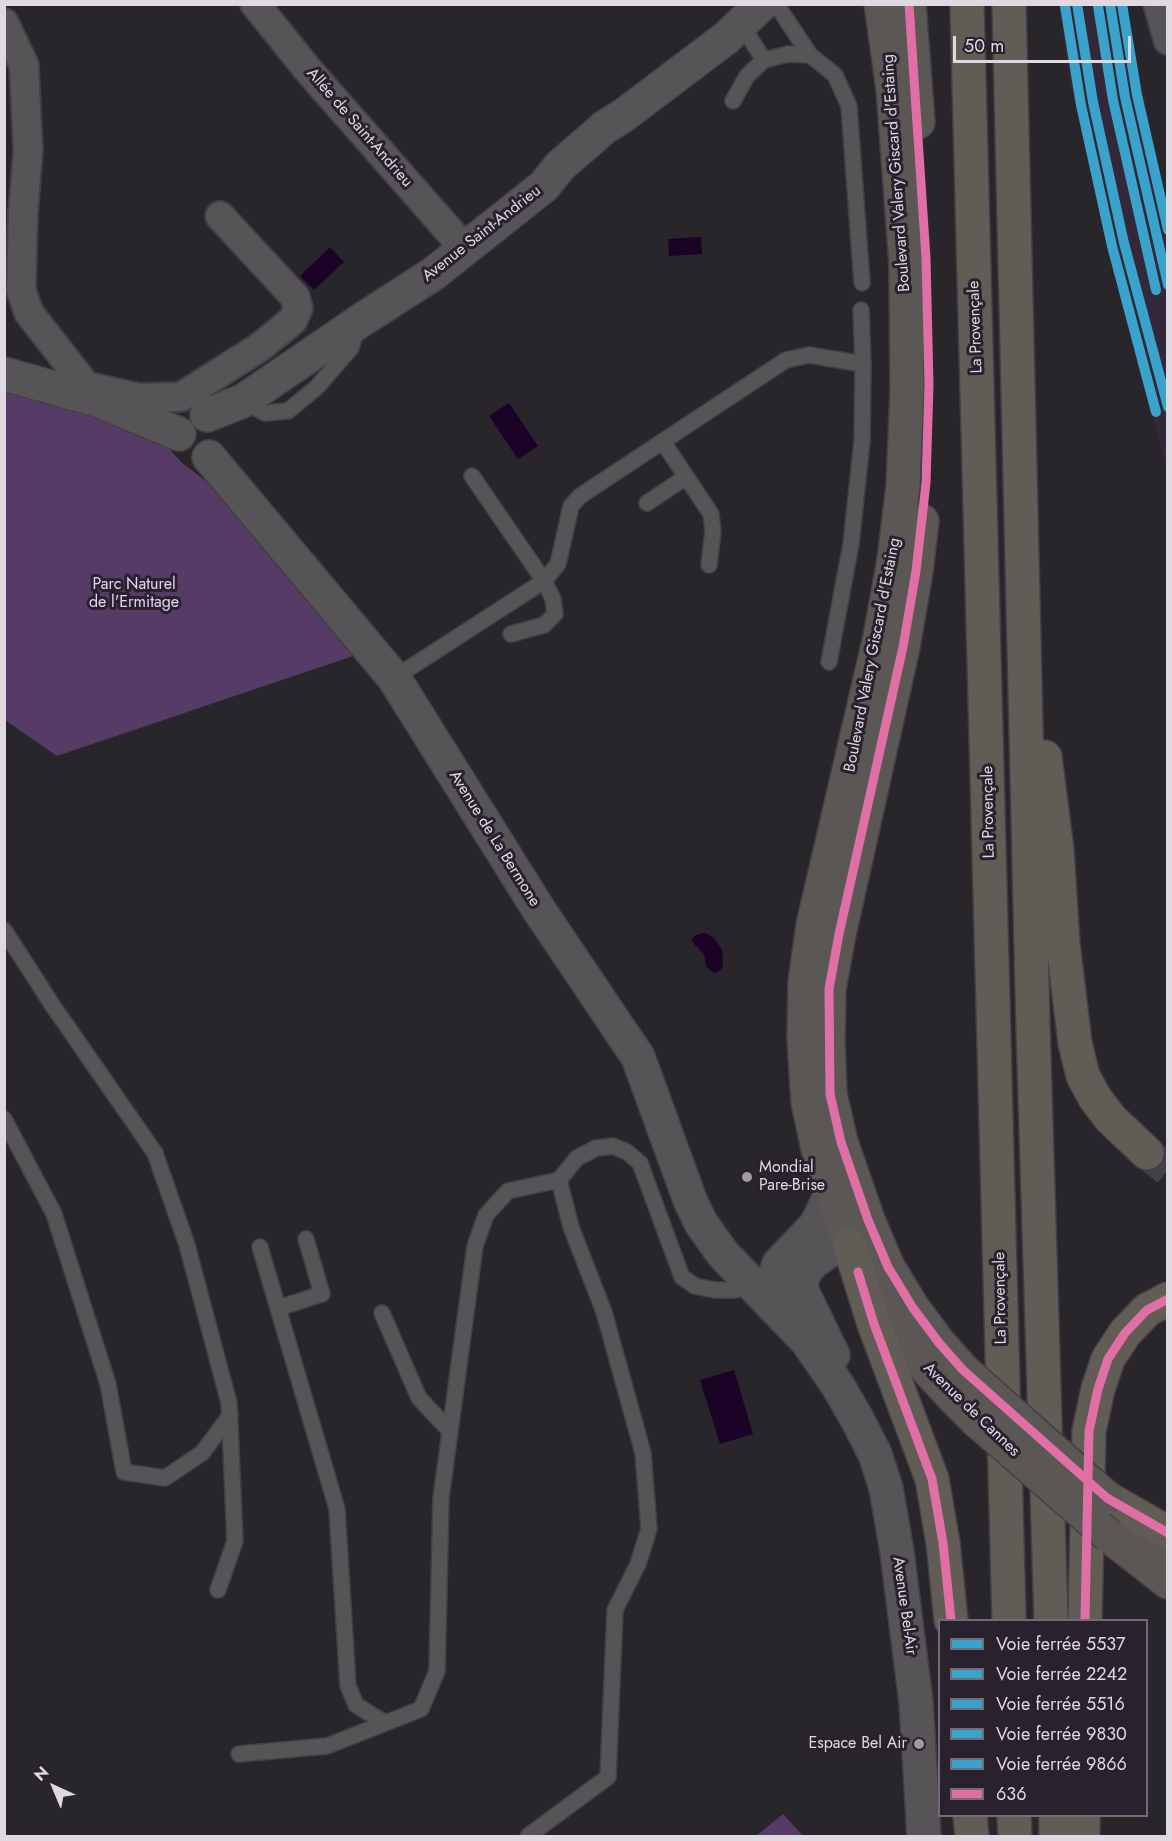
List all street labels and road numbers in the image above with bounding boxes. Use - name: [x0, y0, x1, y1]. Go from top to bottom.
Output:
- street label: Boulevard Valery Giscard d'Estaing: [879, 54, 915, 292]
- street label: Allée de Saint-Andrieu: [302, 64, 416, 192]
- street label: Avenue Saint-Andrieu: [419, 182, 545, 286]
- street label: La Provençale: [965, 280, 987, 374]
- street label: Boulevard Valery Giscard d'Estaing: [841, 536, 905, 774]
- street label: La Provençale: [979, 766, 999, 858]
- street label: Avenue de La Bermone: [444, 767, 544, 911]
- street label: La Provençale: [991, 1252, 1011, 1344]
- street label: Avenue de Cannes: [919, 1359, 1023, 1461]
- street label: Avenue Bel-Air: [888, 1556, 920, 1656]

